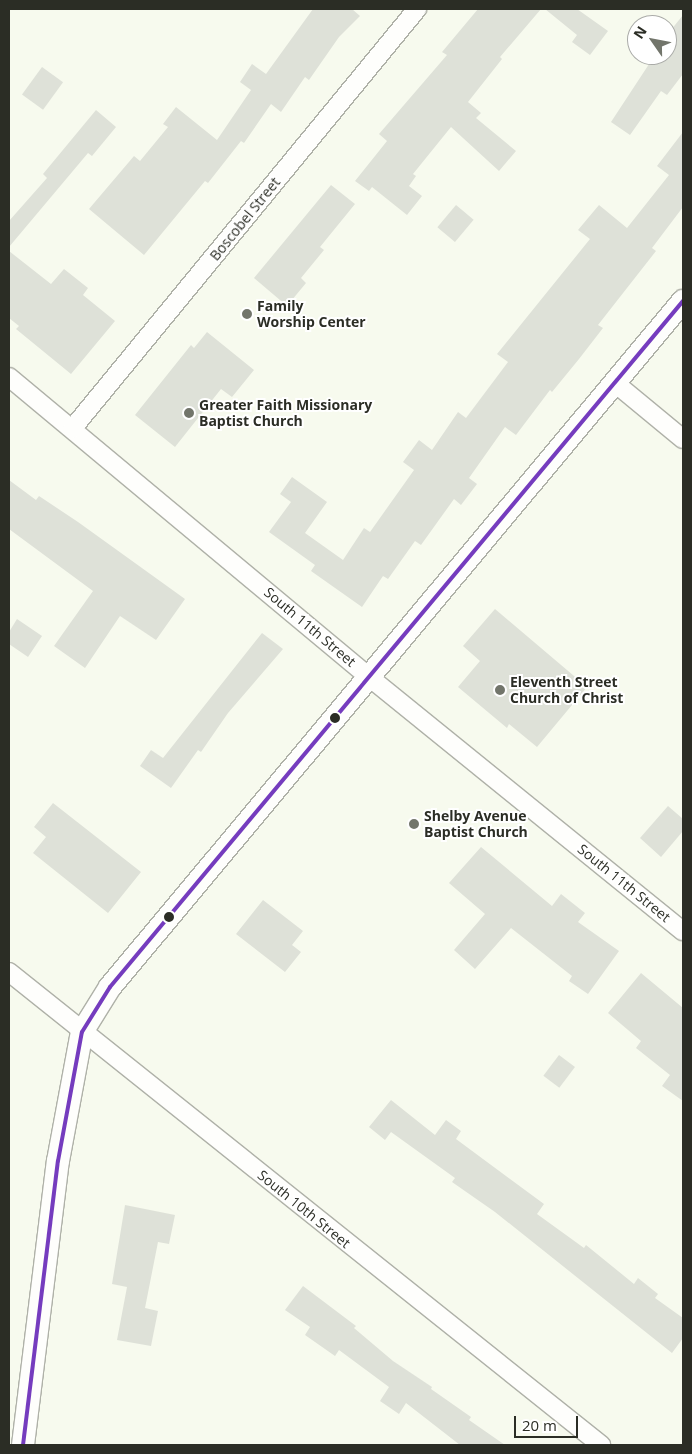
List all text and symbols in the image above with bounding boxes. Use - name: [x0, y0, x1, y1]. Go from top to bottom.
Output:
- north arrow: [627, 15, 677, 65]
- text: N: [629, 22, 651, 42]
- street label: Boscobel Street: [206, 174, 284, 264]
- place label: Family Worship Center: [257, 298, 366, 331]
- marker: Family Worship Center: [241, 308, 253, 320]
- place label: Greater Faith Missionary Baptist Church: [199, 397, 372, 430]
- marker: Greater Faith Missionary Baptist Church: [183, 407, 195, 419]
- street label: South 11th Street: [261, 584, 359, 670]
- place label: Eleventh Street Church of Christ: [510, 674, 623, 706]
- marker: Eleventh Street Church of Christ: [494, 684, 506, 696]
- unlabelled marker: [330, 713, 340, 723]
- place label: Shelby Avenue Baptist Church: [424, 808, 528, 840]
- marker: Shelby Avenue Baptist Church: [408, 818, 420, 830]
- street label: South 11th Street: [574, 841, 674, 925]
- unlabelled marker: [164, 912, 174, 922]
- street label: South 10th Street: [254, 1167, 354, 1251]
- scale bar: [517, 1406, 581, 1438]
- text: 20 m: [522, 1415, 557, 1435]

